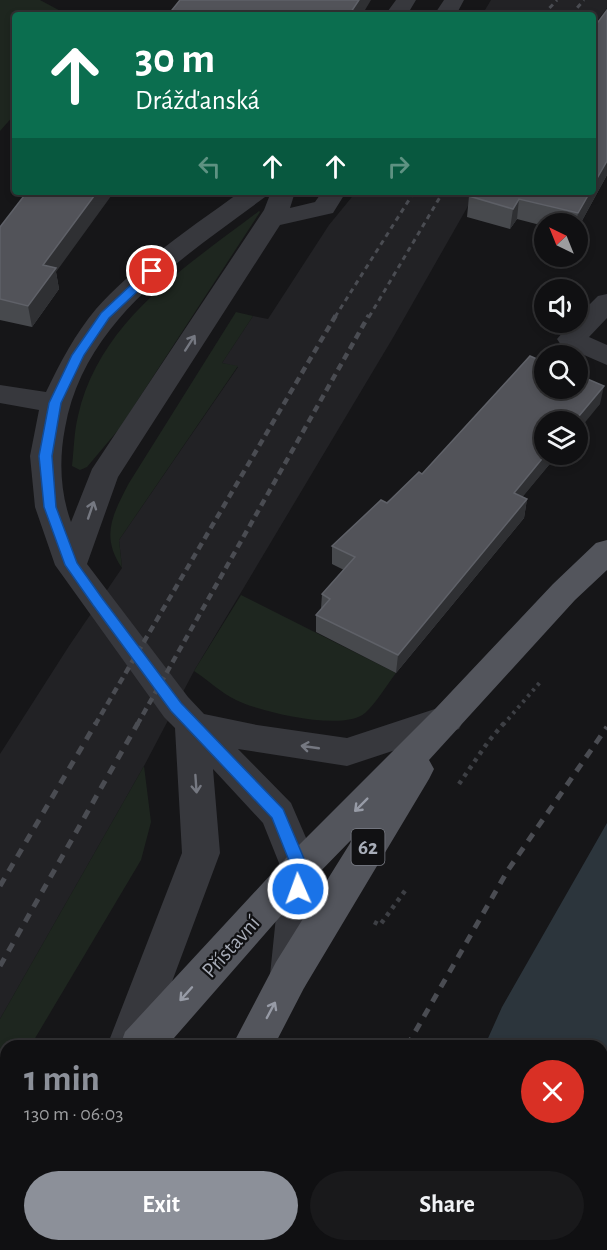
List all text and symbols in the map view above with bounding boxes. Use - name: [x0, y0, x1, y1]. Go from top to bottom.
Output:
- icon: ahead: [36, 36, 114, 114]
- text: 30 m: [135, 38, 215, 80]
- text: Drážďanská: [135, 87, 260, 114]
- icon: left: [193, 150, 226, 183]
- icon: ahead: [256, 150, 289, 183]
- icon: ahead: [319, 150, 352, 183]
- icon: right: [382, 150, 415, 183]
- north arrow: [534, 213, 588, 267]
- map controls: [534, 213, 588, 465]
- pin: [126, 245, 177, 296]
- icon: arrive: [135, 254, 168, 287]
- button: sound: [534, 279, 588, 333]
- one-way arrow: [184, 335, 196, 351]
- button: search: [534, 345, 588, 399]
- button: layers: [534, 411, 588, 465]
- one-way arrow: [86, 501, 97, 519]
- one-way arrow: [301, 741, 321, 752]
- one-way arrow: [191, 773, 202, 793]
- one-way arrow: [354, 798, 369, 813]
- road number: 62: [352, 829, 385, 865]
- position arrow: [266, 857, 330, 921]
- street label: Přístavní: [198, 911, 264, 982]
- one-way arrow: [179, 986, 193, 1001]
- one-way arrow: [265, 1002, 277, 1019]
- button: close: [521, 1060, 584, 1123]
- text: 1 min: [24, 1061, 100, 1097]
- text: 130 m · 06:03: [24, 1104, 124, 1124]
- button: Exit: [24, 1171, 298, 1240]
- button: Share: [310, 1171, 584, 1240]

